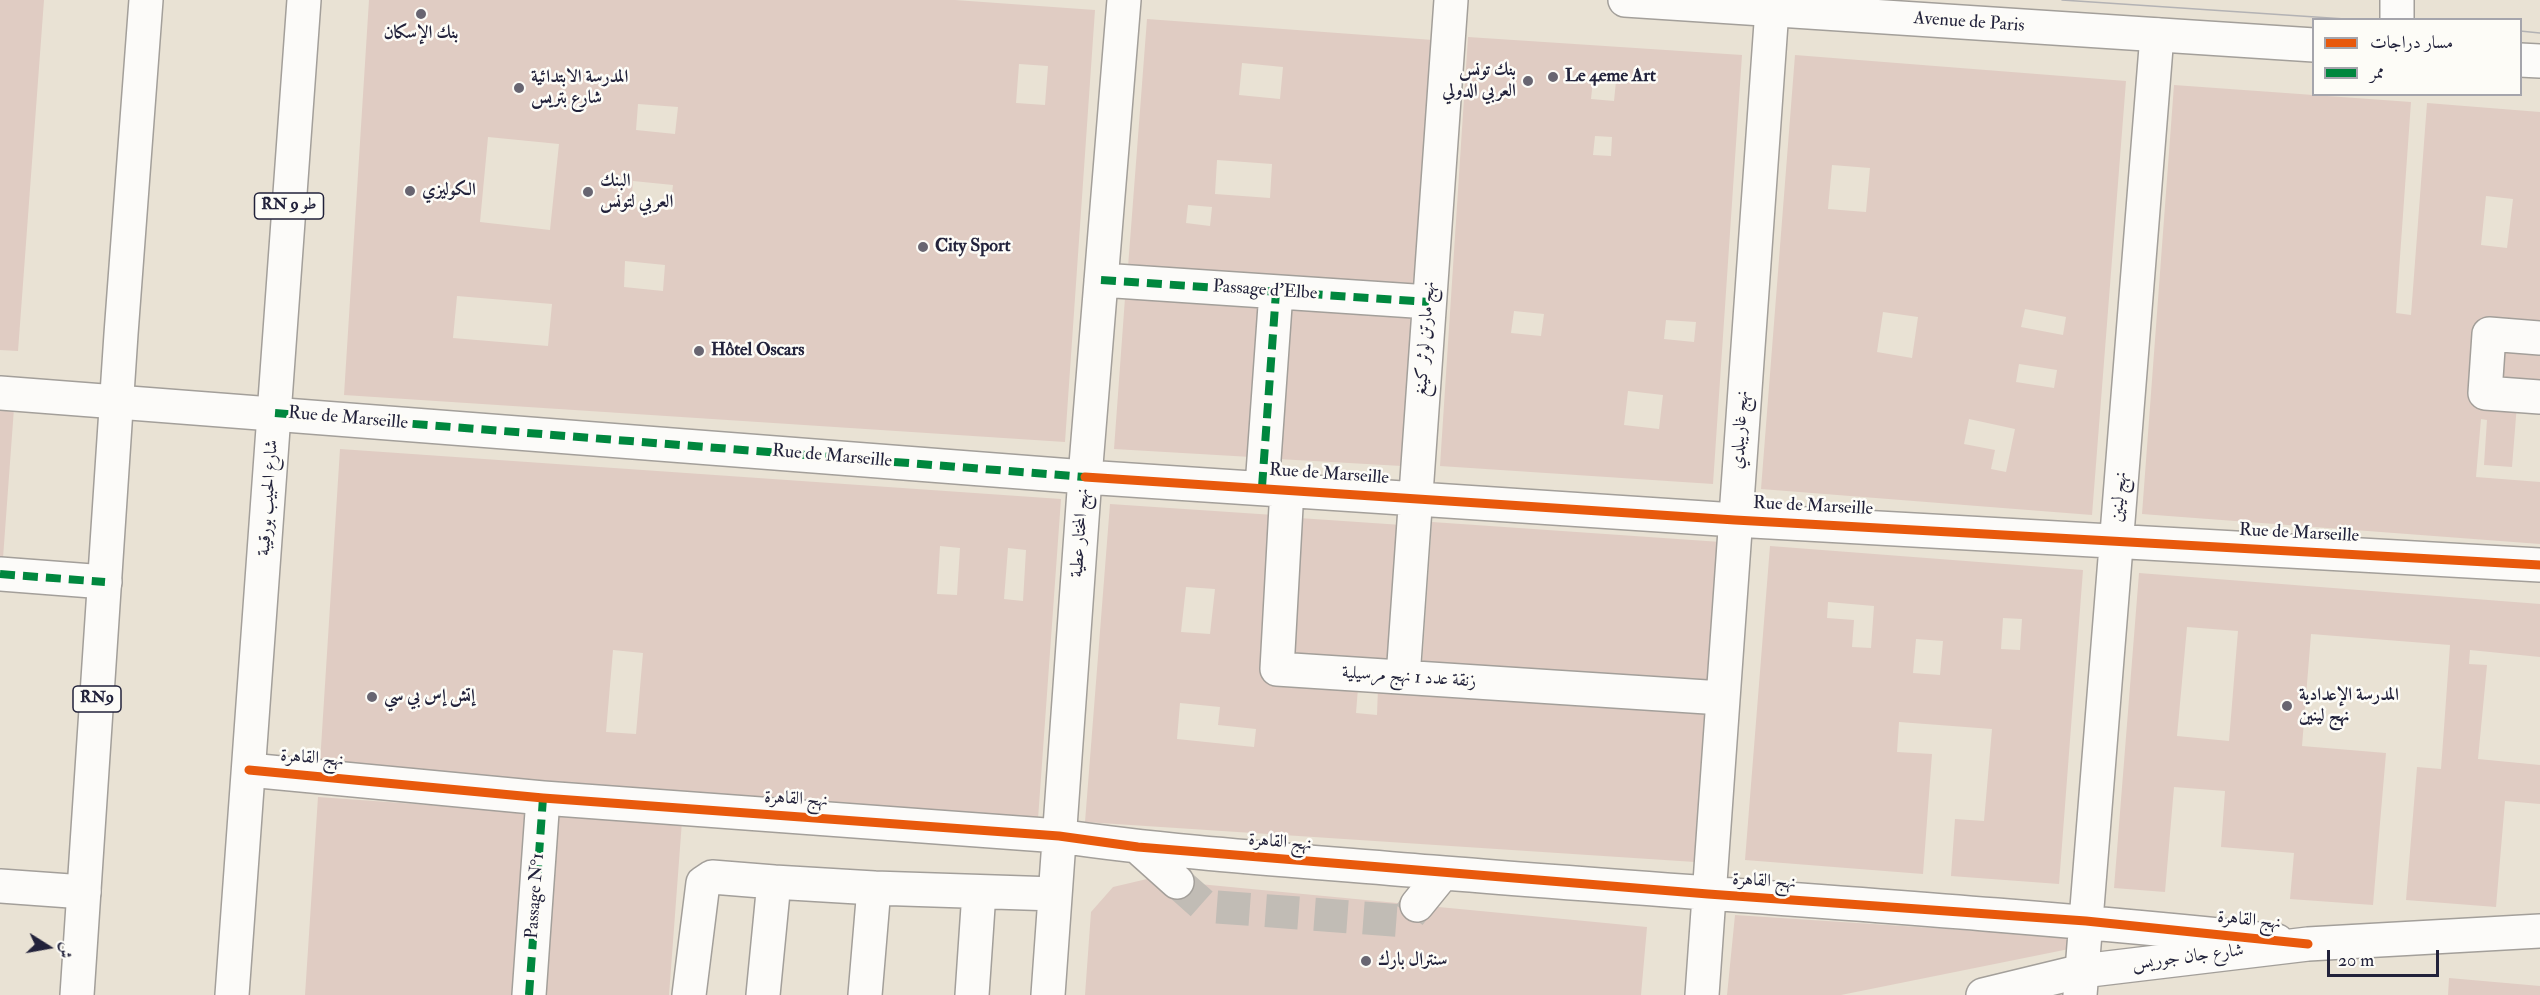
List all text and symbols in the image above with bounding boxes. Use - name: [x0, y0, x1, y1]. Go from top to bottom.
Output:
- marker: بنك الإسكان: [414, 7, 428, 21]
- street label: Avenue de Paris: [1913, 8, 2025, 38]
- legend: [2312, 18, 2522, 96]
- place label: بنك الإسكان: [384, 23, 458, 45]
- text: مسار دراجات: [2370, 31, 2453, 54]
- place label: بنك تونس العربي الدولي: [1442, 60, 1516, 103]
- text: ممر: [2370, 61, 2384, 84]
- place label: Le 4eme Art: [1565, 66, 1656, 88]
- place label: المدرسة الابتدائية شارع بتريس: [531, 67, 628, 110]
- marker: Le 4eme Art: [1546, 70, 1560, 84]
- marker: بنك تونس العربي الدولي: [1521, 74, 1535, 88]
- marker: المدرسة الابتدائية شارع بتريس: [512, 81, 526, 95]
- place label: البنك العربي لتونس: [600, 171, 673, 213]
- place label: الكوليزي: [422, 180, 476, 202]
- marker: الكوليزي: [403, 184, 417, 198]
- marker: البنك العربي لتونس: [581, 185, 595, 199]
- road number: RN 9 طو: [254, 193, 324, 219]
- place label: City Sport: [935, 236, 1011, 258]
- marker: City Sport: [916, 240, 930, 254]
- street label: Passage d'Elbe: [1212, 277, 1318, 305]
- street label: نهج مارتن لوثر كينغ: [1411, 281, 1441, 397]
- place label: Hôtel Oscars: [711, 340, 804, 362]
- marker: Hôtel Oscars: [692, 344, 706, 358]
- street label: نهج غاريبلدي: [1727, 390, 1755, 470]
- street label: Rue de Marseille: [287, 403, 409, 435]
- street label: شارع الحبيب بورقيبة: [254, 439, 284, 557]
- street label: Rue de Marseille: [771, 441, 893, 473]
- street label: Rue de Marseille: [1268, 460, 1390, 490]
- street label: نهج لينين: [2107, 471, 2133, 523]
- street label: نهج المختار عطية: [1067, 488, 1095, 578]
- street label: Rue de Marseille: [1752, 493, 1874, 521]
- street label: Rue de Marseille: [2238, 520, 2360, 548]
- street label: زنقة عدد 1 نهج مرسيلية: [1341, 663, 1477, 693]
- place label: المدرسة الإعدادية نهج لينين: [2299, 685, 2399, 728]
- road number: RN9: [73, 686, 121, 712]
- place label: إتش إس بي سي: [384, 686, 475, 708]
- marker: إتش إس بي سي: [365, 690, 379, 704]
- marker: المدرسة الإعدادية نهج لينين: [2280, 699, 2294, 713]
- street label: نهج القاهرة: [279, 745, 345, 773]
- street label: نهج القاهرة: [763, 787, 829, 813]
- street label: نهج القاهرة: [1247, 829, 1313, 857]
- street label: Passage N°1: [522, 852, 550, 940]
- street label: نهج القاهرة: [1731, 869, 1797, 895]
- street label: نهج القاهرة: [2216, 907, 2282, 935]
- north arrow: [18, 917, 78, 977]
- scale bar: [2330, 938, 2442, 976]
- street label: شارع جان جوريس: [2131, 940, 2245, 976]
- text: ش: [54, 941, 77, 960]
- text: 20 m: [2338, 949, 2374, 972]
- place label: سنترال بارك: [1378, 950, 1448, 972]
- marker: سنترال بارك: [1359, 954, 1373, 968]

